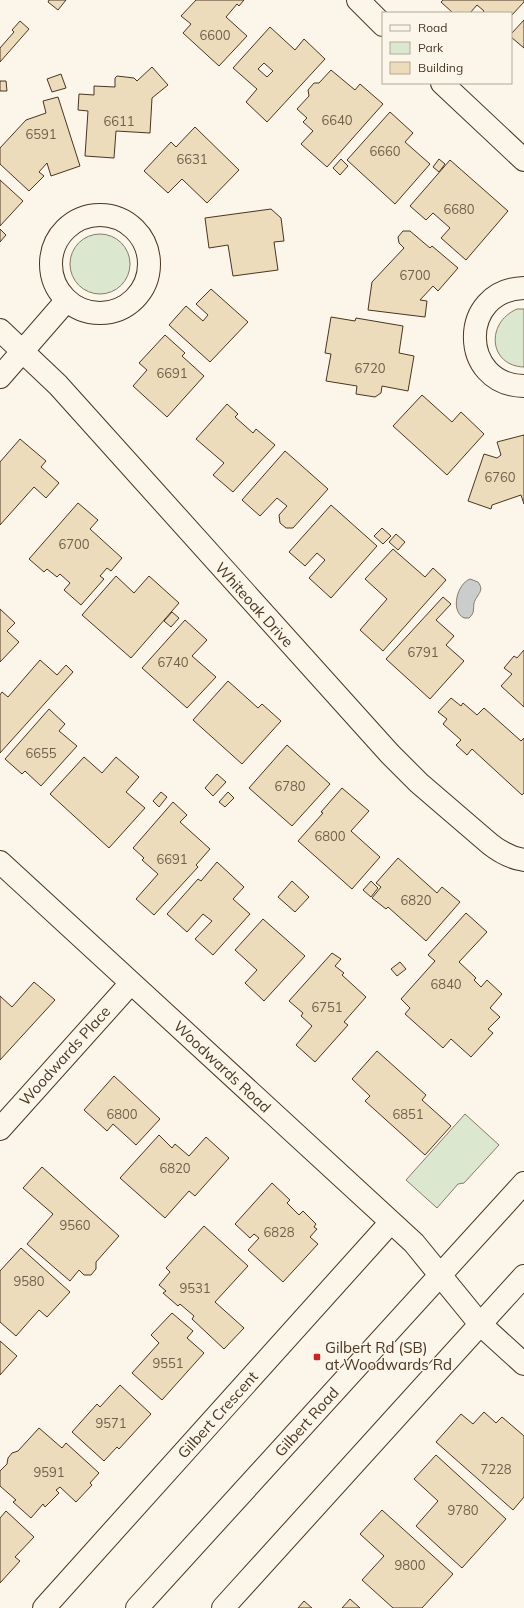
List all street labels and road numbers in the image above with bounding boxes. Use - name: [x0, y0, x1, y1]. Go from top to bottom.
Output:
- street label: Whiteoak Drive: [211, 558, 298, 651]
- street label: Woodwards Place: [15, 1002, 114, 1109]
- street label: Woodwards Road: [170, 1017, 275, 1117]
- street label: Gilbert Crescent: [173, 1367, 262, 1462]
- street label: Gilbert Road: [270, 1383, 343, 1460]

